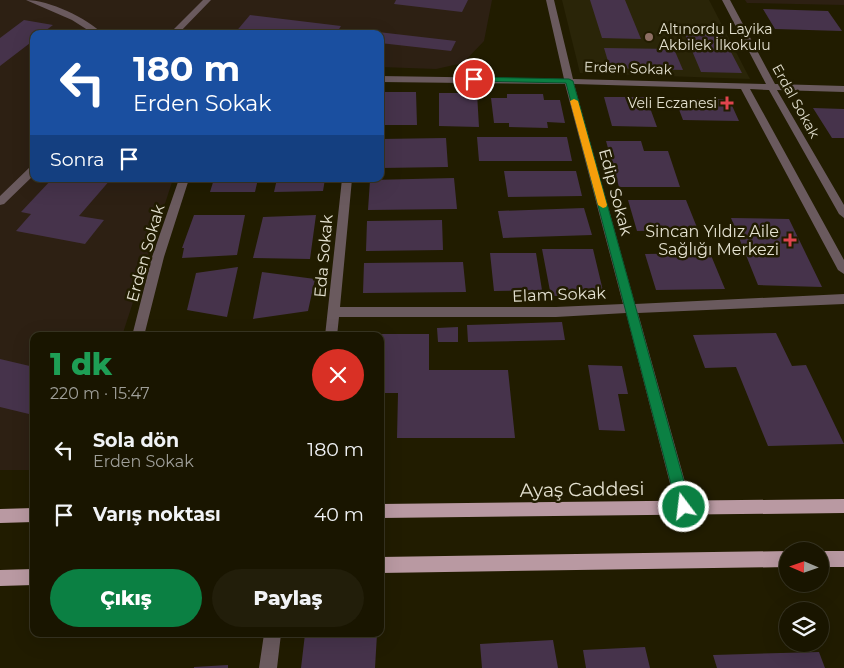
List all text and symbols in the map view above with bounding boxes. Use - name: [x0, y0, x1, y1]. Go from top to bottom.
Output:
- place label: Altınordu Layika Akbilek İlkokulu: [659, 20, 772, 54]
- marker: Altınordu Layika Akbilek İlkokulu: [643, 31, 655, 43]
- text: 180 m: [133, 47, 240, 90]
- icon: left: [50, 50, 115, 115]
- street label: Erden Sokak: [584, 57, 673, 79]
- pin: [453, 58, 495, 100]
- street label: Erdal Sokak: [768, 61, 824, 142]
- icon: arrive: [460, 65, 488, 93]
- text: Erden Sokak: [133, 90, 272, 117]
- place label: Veli Eczanesi: [627, 94, 717, 112]
- marker: Veli Eczanesi: [721, 97, 733, 109]
- icon: arrive: [115, 145, 143, 173]
- street label: Edip Sokak: [595, 147, 636, 238]
- text: Sonra: [50, 148, 105, 171]
- street label: Erden Sokak: [122, 202, 169, 304]
- street label: Eda Sokak: [310, 213, 337, 298]
- place label: Sincan Yıldız Aile Sağlığı Merkezi: [645, 222, 779, 259]
- marker: Sincan Yıldız Aile Sağlığı Merkezi: [783, 233, 797, 247]
- street label: Elam Sokak: [512, 283, 607, 306]
- text: 1 dk: [50, 346, 112, 383]
- button: close: [312, 349, 364, 401]
- text: 220 m · 15:47: [50, 384, 150, 403]
- text: Sola dön: [93, 429, 179, 452]
- icon: left: [50, 436, 78, 464]
- text: 180 m: [307, 438, 364, 461]
- text: Erden Sokak: [93, 452, 194, 471]
- street label: Ayaş Caddesi: [519, 477, 645, 502]
- position arrow: [657, 480, 709, 532]
- icon: arrive: [50, 501, 78, 529]
- text: Varış noktası: [93, 503, 221, 526]
- text: 40 m: [314, 503, 364, 526]
- north arrow: [779, 542, 829, 592]
- map controls: [779, 542, 829, 652]
- button: Çıkış: [50, 569, 202, 627]
- button: Paylaş: [212, 569, 364, 627]
- button: layers: [779, 602, 829, 652]

